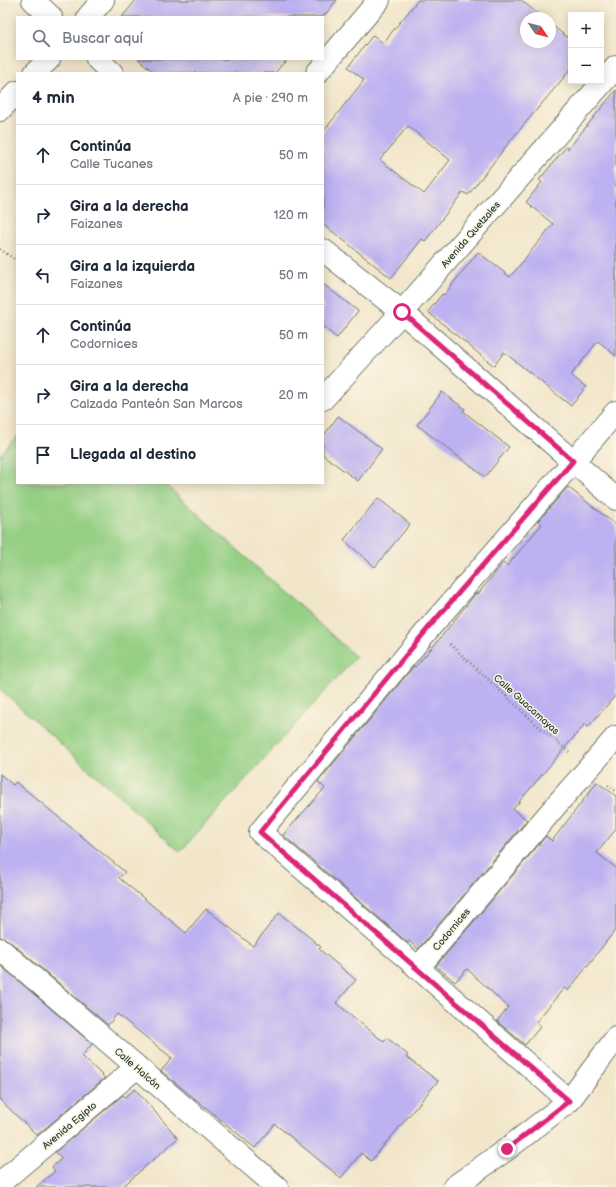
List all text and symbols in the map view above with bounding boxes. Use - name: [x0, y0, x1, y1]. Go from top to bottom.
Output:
- north arrow: [520, 12, 556, 48]
- map controls: [568, 12, 604, 84]
- button: +: [568, 12, 604, 48]
- search box: [16, 16, 324, 60]
- icon: search: [30, 27, 52, 49]
- text: Buscar aquí: [62, 29, 143, 48]
- button: −: [568, 48, 604, 84]
- text: 4 min: [32, 88, 75, 108]
- text: A pie · 290 m: [233, 90, 308, 106]
- text: Continúa: [70, 137, 131, 156]
- icon: ahead: [32, 144, 54, 166]
- text: 50 m: [279, 147, 308, 163]
- text: Calle Tucanes: [70, 156, 153, 172]
- text: Gira a la derecha: [70, 197, 189, 216]
- street label: Avenida Quetzales: [439, 199, 503, 270]
- icon: right: [32, 204, 54, 226]
- text: 120 m: [273, 207, 308, 223]
- text: Faizanes: [70, 216, 123, 232]
- text: Gira a la izquierda: [70, 257, 195, 276]
- icon: left: [32, 264, 54, 286]
- text: 50 m: [279, 267, 308, 283]
- text: Faizanes: [70, 276, 123, 292]
- route start: [393, 303, 411, 321]
- text: Continúa: [70, 317, 131, 336]
- icon: ahead: [32, 324, 54, 346]
- text: 50 m: [279, 327, 308, 343]
- text: Codornices: [70, 336, 138, 352]
- text: Gira a la derecha: [70, 377, 189, 396]
- icon: right: [32, 384, 54, 406]
- text: 20 m: [278, 387, 308, 403]
- text: Calzada Panteón San Marcos: [70, 396, 243, 412]
- icon: arrive: [32, 444, 54, 466]
- text: Llegada al destino: [70, 445, 196, 464]
- street label: Calle Guacamayas: [491, 672, 562, 737]
- street label: Codornices: [430, 906, 473, 953]
- street label: Calle Halcón: [112, 1045, 163, 1092]
- street label: Avenida Egipto: [40, 1099, 100, 1152]
- route end: [498, 1140, 516, 1158]

